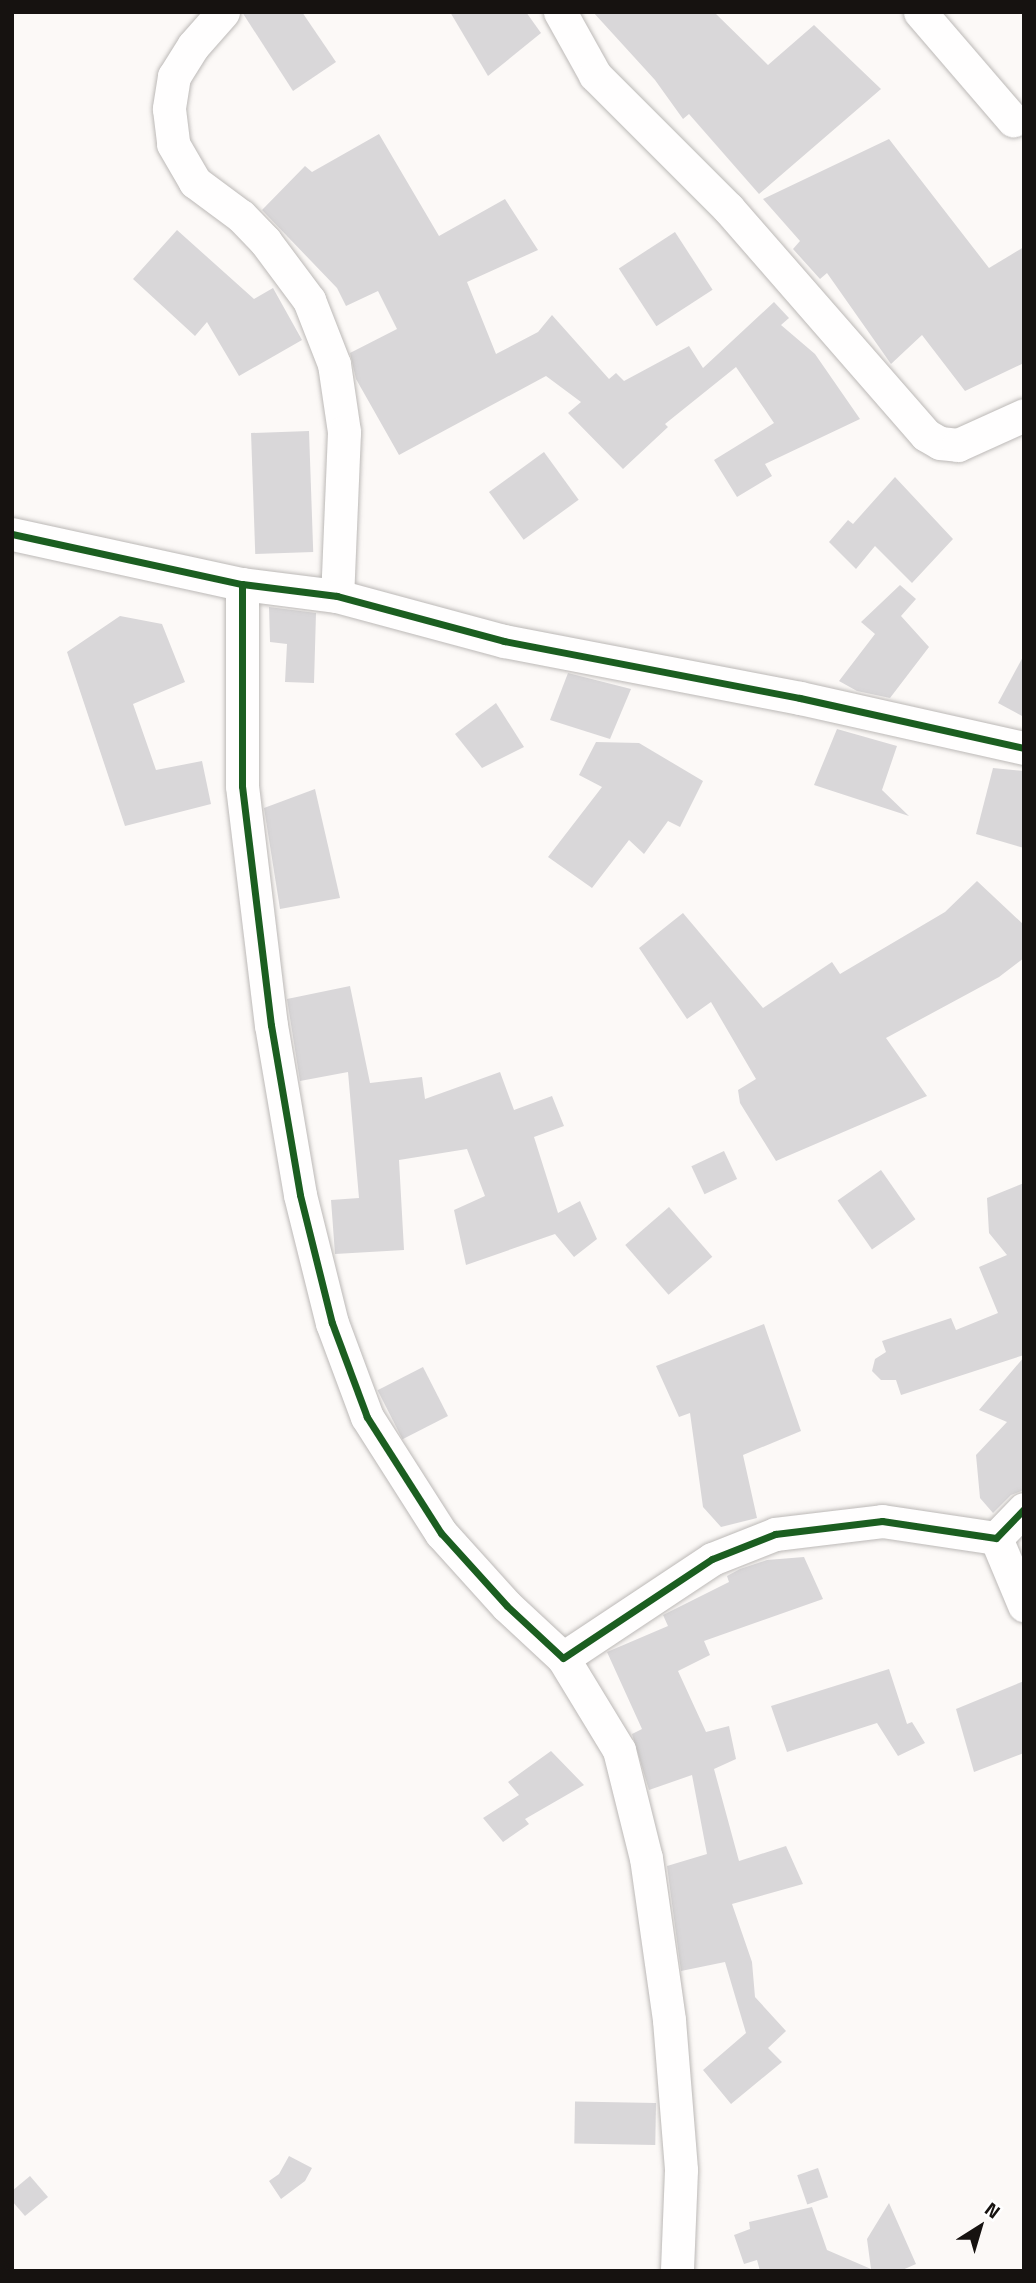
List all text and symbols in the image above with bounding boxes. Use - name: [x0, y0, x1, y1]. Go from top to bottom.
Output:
- north arrow: [945, 2192, 1015, 2262]
- text: N: [979, 2194, 1007, 2225]

